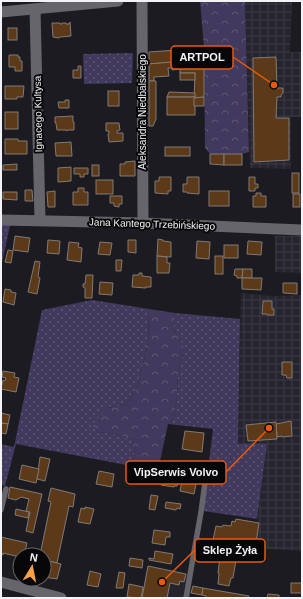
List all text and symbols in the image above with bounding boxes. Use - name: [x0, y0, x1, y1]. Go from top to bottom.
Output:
- callout: ARTPOL: [171, 46, 233, 69]
- text: ARTPOL: [179, 51, 225, 63]
- street label: Aleksandra Niedbalskiego: [137, 54, 148, 170]
- street label: Ignacego Kultysa: [32, 75, 44, 152]
- street label: Jana Kantego Trzebińskiego: [89, 216, 216, 232]
- callout: VipSerwis Volvo: [126, 461, 226, 484]
- text: VipSerwis Volvo: [134, 466, 219, 478]
- callout: Sklep Żyła: [195, 539, 265, 562]
- text: Sklep Żyła: [203, 544, 258, 556]
- north arrow: [12, 547, 52, 587]
- text: N: [29, 551, 39, 564]

